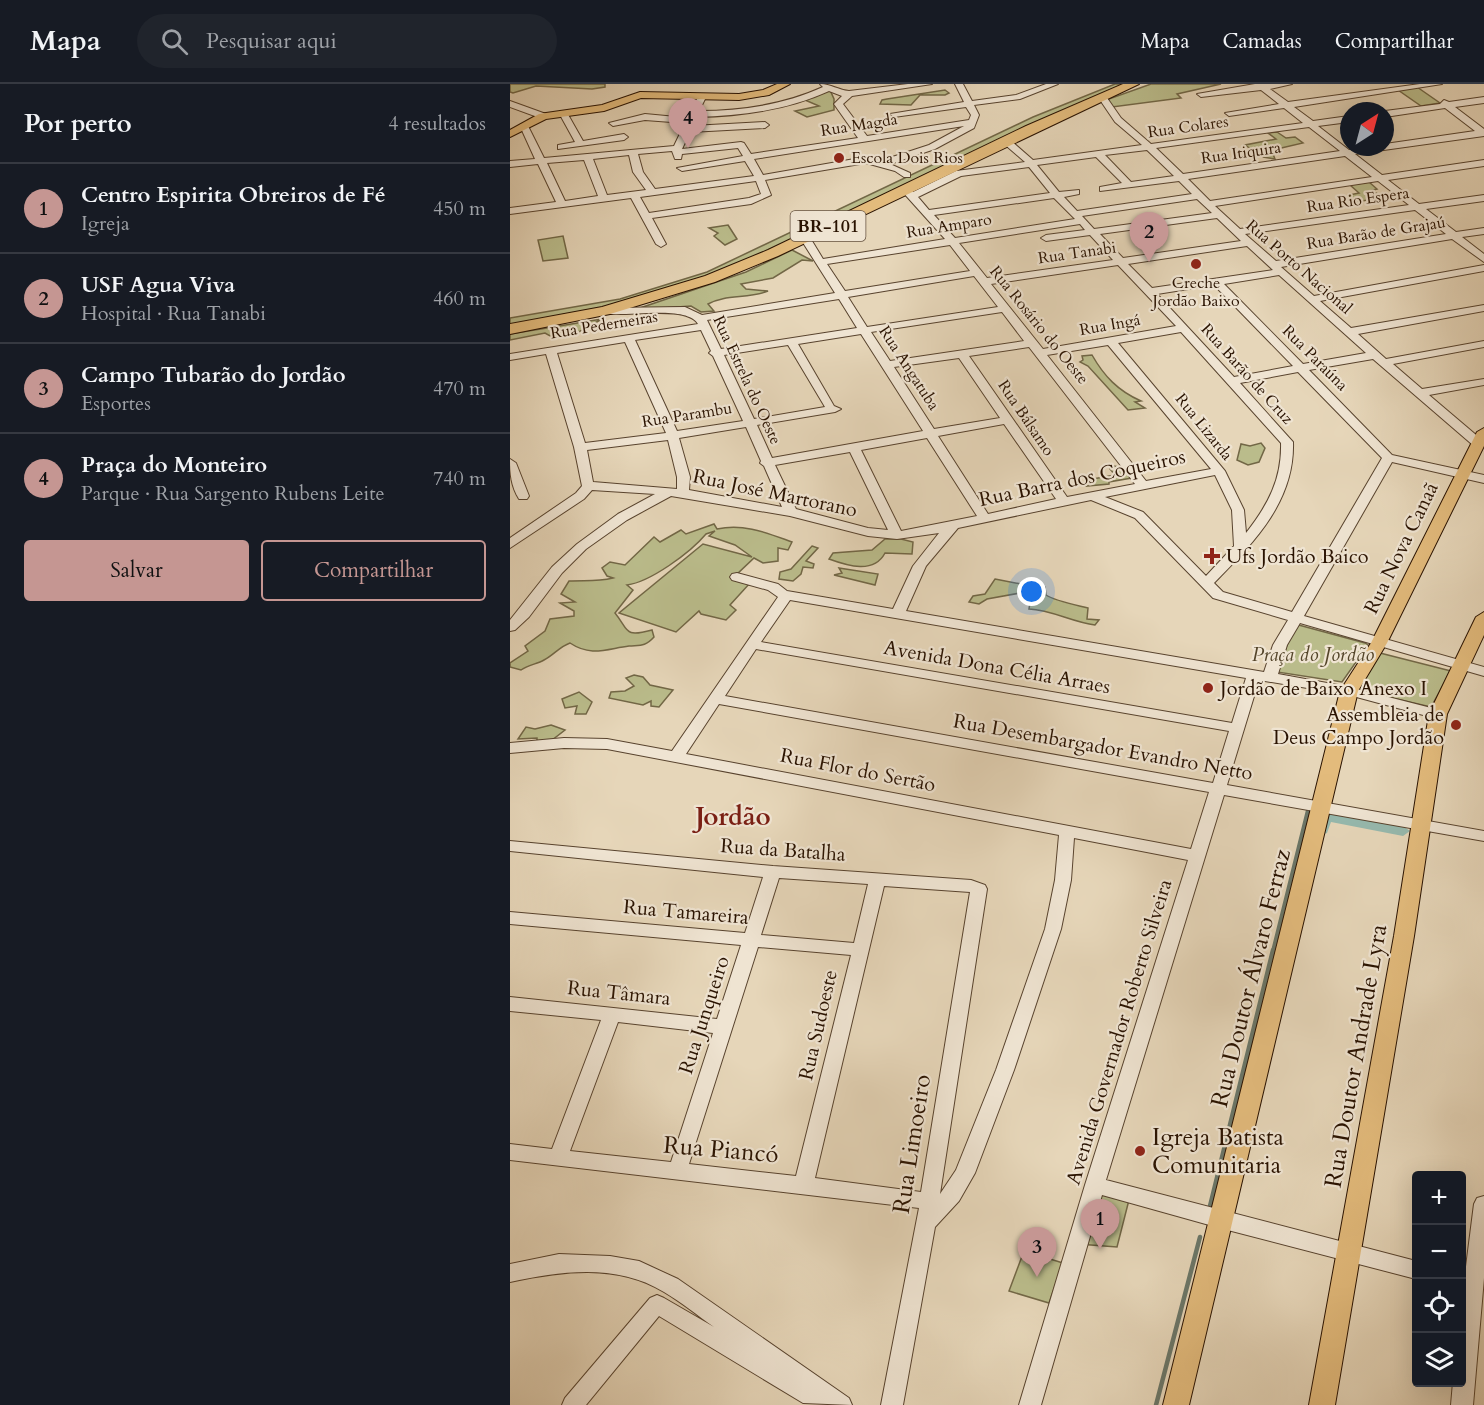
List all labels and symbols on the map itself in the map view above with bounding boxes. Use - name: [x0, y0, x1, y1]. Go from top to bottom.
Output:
- pin: 4: [668, 98, 708, 148]
- north arrow: [1340, 102, 1394, 156]
- street label: Rua Magda: [819, 108, 899, 142]
- street label: Rua Colares: [1146, 110, 1230, 144]
- street label: Rua Itiquira: [1200, 136, 1283, 170]
- place label: Escola Dois Rios: [851, 147, 963, 169]
- marker: Escola Dois Rios: [832, 151, 846, 165]
- street label: Rua Rio Espera: [1305, 182, 1411, 218]
- street label: Rua Amparo: [905, 208, 993, 244]
- road number: BR-101: [790, 211, 866, 241]
- street label: Rua Barão de Grajaú: [1305, 211, 1447, 255]
- pin: 2: [1130, 212, 1168, 262]
- street label: Rua Porto Nacional: [1241, 215, 1357, 319]
- street label: Rua Tanabi: [1036, 237, 1118, 269]
- marker: Creche Jordão Baixo: [1189, 257, 1203, 271]
- street label: Rua Rosário do Oeste: [984, 261, 1094, 389]
- place label: Creche Jordão Baixo: [1150, 272, 1240, 312]
- street label: Rua Pederneiras: [549, 306, 659, 344]
- street label: Rua Ingá: [1078, 309, 1142, 341]
- street label: Rua Estrela do Oeste: [707, 312, 787, 448]
- street label: Rua Barão de Cruz: [1196, 319, 1298, 429]
- street label: Rua Paraúna: [1277, 320, 1353, 396]
- street label: Rua Angatuba: [873, 321, 945, 415]
- street label: Rua Bálsamo: [992, 376, 1060, 461]
- street label: Rua Lizarda: [1170, 389, 1238, 465]
- street label: Rua Parambu: [640, 397, 734, 433]
- street label: Rua Barra dos Coqueiros: [976, 443, 1188, 513]
- street label: Rua José Martorano: [690, 462, 860, 524]
- street label: Rua Nova Canaã: [1357, 477, 1445, 618]
- place label: Ufs Jordão Baico: [1226, 543, 1369, 570]
- marker: Ufs Jordão Baico: [1203, 547, 1221, 565]
- your location: [1017, 577, 1046, 606]
- street label: Avenida Dona Célia Arraes: [881, 634, 1113, 700]
- park label: Praça do Jordão: [1252, 641, 1374, 668]
- place label: Jordão de Baixo Anexo I: [1217, 675, 1427, 702]
- marker: Jordão de Baixo Anexo I: [1201, 681, 1215, 695]
- place label: Assembleia de Deus Campo Jordão: [1273, 701, 1444, 751]
- street label: Rua Desembargador Evandro Netto: [951, 707, 1255, 787]
- marker: Assembleia de Deus Campo Jordão: [1449, 718, 1463, 732]
- street label: Rua Flor do Sertão: [778, 742, 938, 798]
- district label: Jordão: [691, 799, 771, 834]
- street label: Rua da Batalha: [720, 832, 847, 868]
- street label: Rua Doutor Álvaro Ferraz: [1203, 845, 1299, 1111]
- street label: Avenida Governador Roberto Silveira: [1060, 876, 1179, 1188]
- street label: Rua Tamareira: [622, 893, 750, 931]
- street label: Rua Doutor Andrade Lyra: [1317, 921, 1396, 1190]
- street label: Rua Junqueiro: [672, 952, 736, 1077]
- street label: Rua Sudoeste: [792, 967, 844, 1083]
- street label: Rua Tâmara: [566, 974, 672, 1012]
- street label: Rua Limoeiro: [885, 1072, 939, 1216]
- place label: Igreja Batista Comunitaria: [1152, 1121, 1285, 1182]
- street label: Rua Piancó: [662, 1129, 780, 1171]
- marker: Igreja Batista Comunitaria: [1133, 1144, 1147, 1158]
- pin: 1: [1080, 1200, 1120, 1249]
- pin: 3: [1018, 1228, 1056, 1277]

